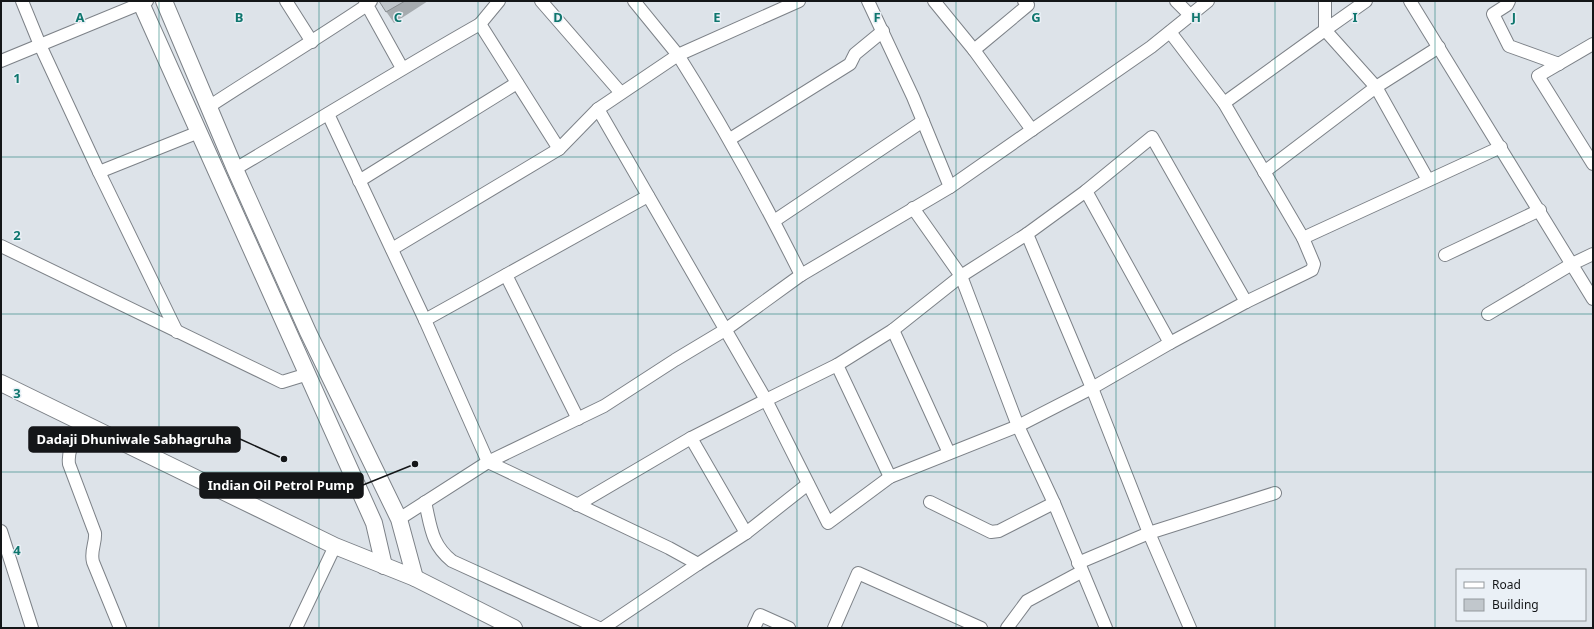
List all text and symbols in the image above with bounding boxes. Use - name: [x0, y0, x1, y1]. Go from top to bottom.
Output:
- text: A: [76, 8, 85, 26]
- text: B: [235, 8, 243, 26]
- text: C: [394, 8, 402, 26]
- text: D: [553, 8, 563, 26]
- text: E: [713, 8, 721, 26]
- text: F: [873, 8, 881, 26]
- text: G: [1031, 8, 1041, 26]
- text: H: [1191, 8, 1201, 26]
- text: I: [1352, 8, 1358, 26]
- text: J: [1511, 8, 1516, 26]
- text: 1: [13, 69, 21, 87]
- text: 2: [13, 226, 21, 244]
- text: 3: [13, 384, 21, 402]
- callout: Dadaji Dhuniwale Sabhagruha: [29, 427, 240, 452]
- text: Dadaji Dhuniwale Sabhagruha: [36, 430, 232, 448]
- callout: Indian Oil Petrol Pump: [200, 473, 363, 498]
- text: Indian Oil Petrol Pump: [208, 476, 354, 494]
- text: 4: [13, 541, 21, 559]
- legend: [1456, 569, 1586, 621]
- text: Road: [1492, 576, 1521, 593]
- text: Building: [1492, 596, 1539, 613]

